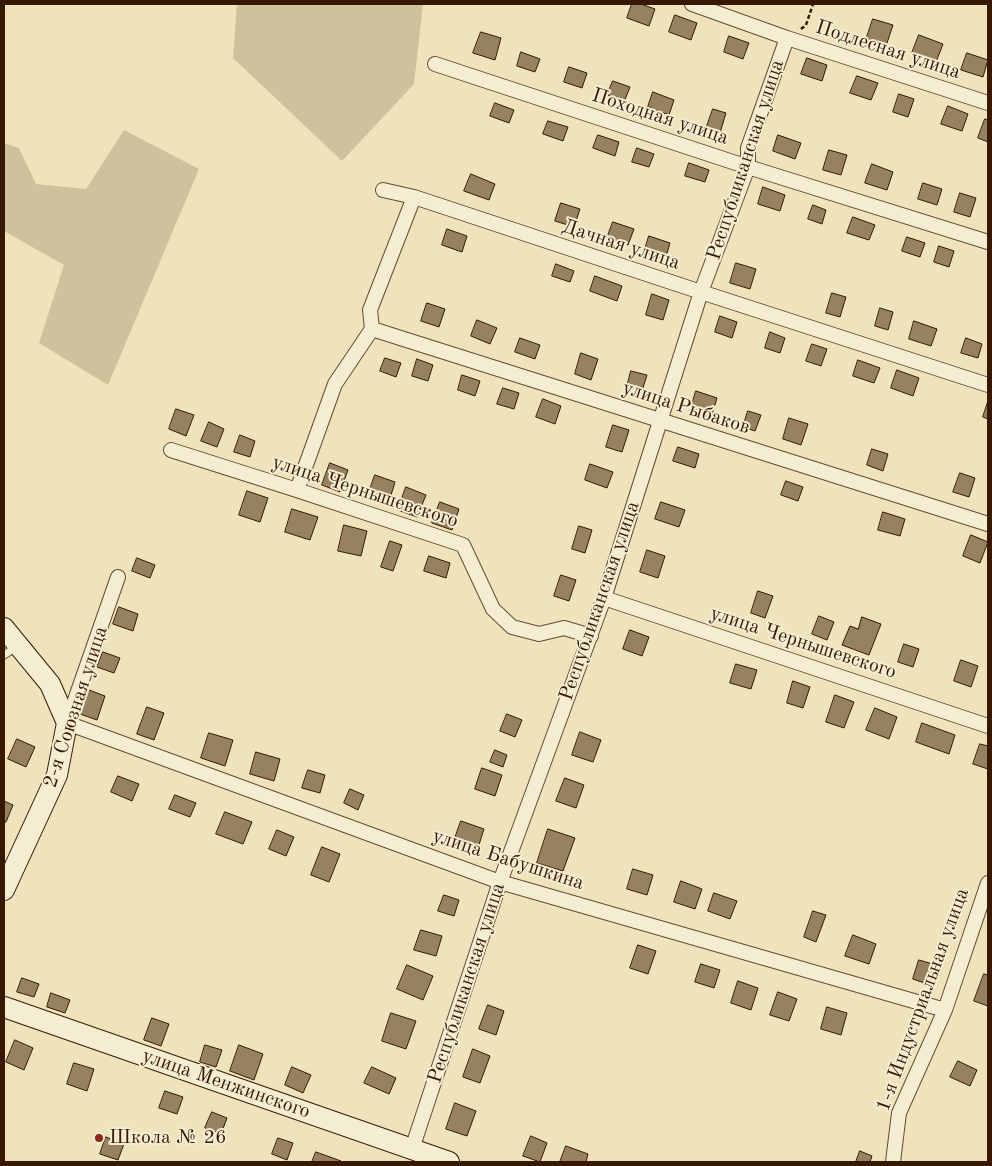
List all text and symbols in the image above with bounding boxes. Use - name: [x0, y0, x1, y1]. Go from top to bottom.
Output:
- street label: Подлесная улица: [813, 15, 963, 85]
- street label: Республиканская улица: [702, 57, 790, 263]
- street label: Походная улица: [589, 84, 731, 150]
- street label: Дачная улица: [559, 215, 683, 275]
- street label: улица Рыбаков: [619, 376, 753, 440]
- street label: улица Чернышевского: [269, 451, 461, 533]
- street label: Республиканская улица: [555, 498, 645, 704]
- street label: улица Чернышевского: [707, 602, 899, 684]
- street label: 2-я Союзная улица: [39, 623, 113, 791]
- street label: улица Бабушкина: [429, 824, 587, 896]
- street label: Республиканская улица: [423, 880, 511, 1086]
- street label: 1-я Индустриальная улица: [871, 885, 975, 1115]
- street label: улица Менжинского: [139, 1044, 313, 1124]
- place label: Школа № 26: [109, 1126, 227, 1150]
- marker: Школа № 26: [93, 1132, 105, 1144]

